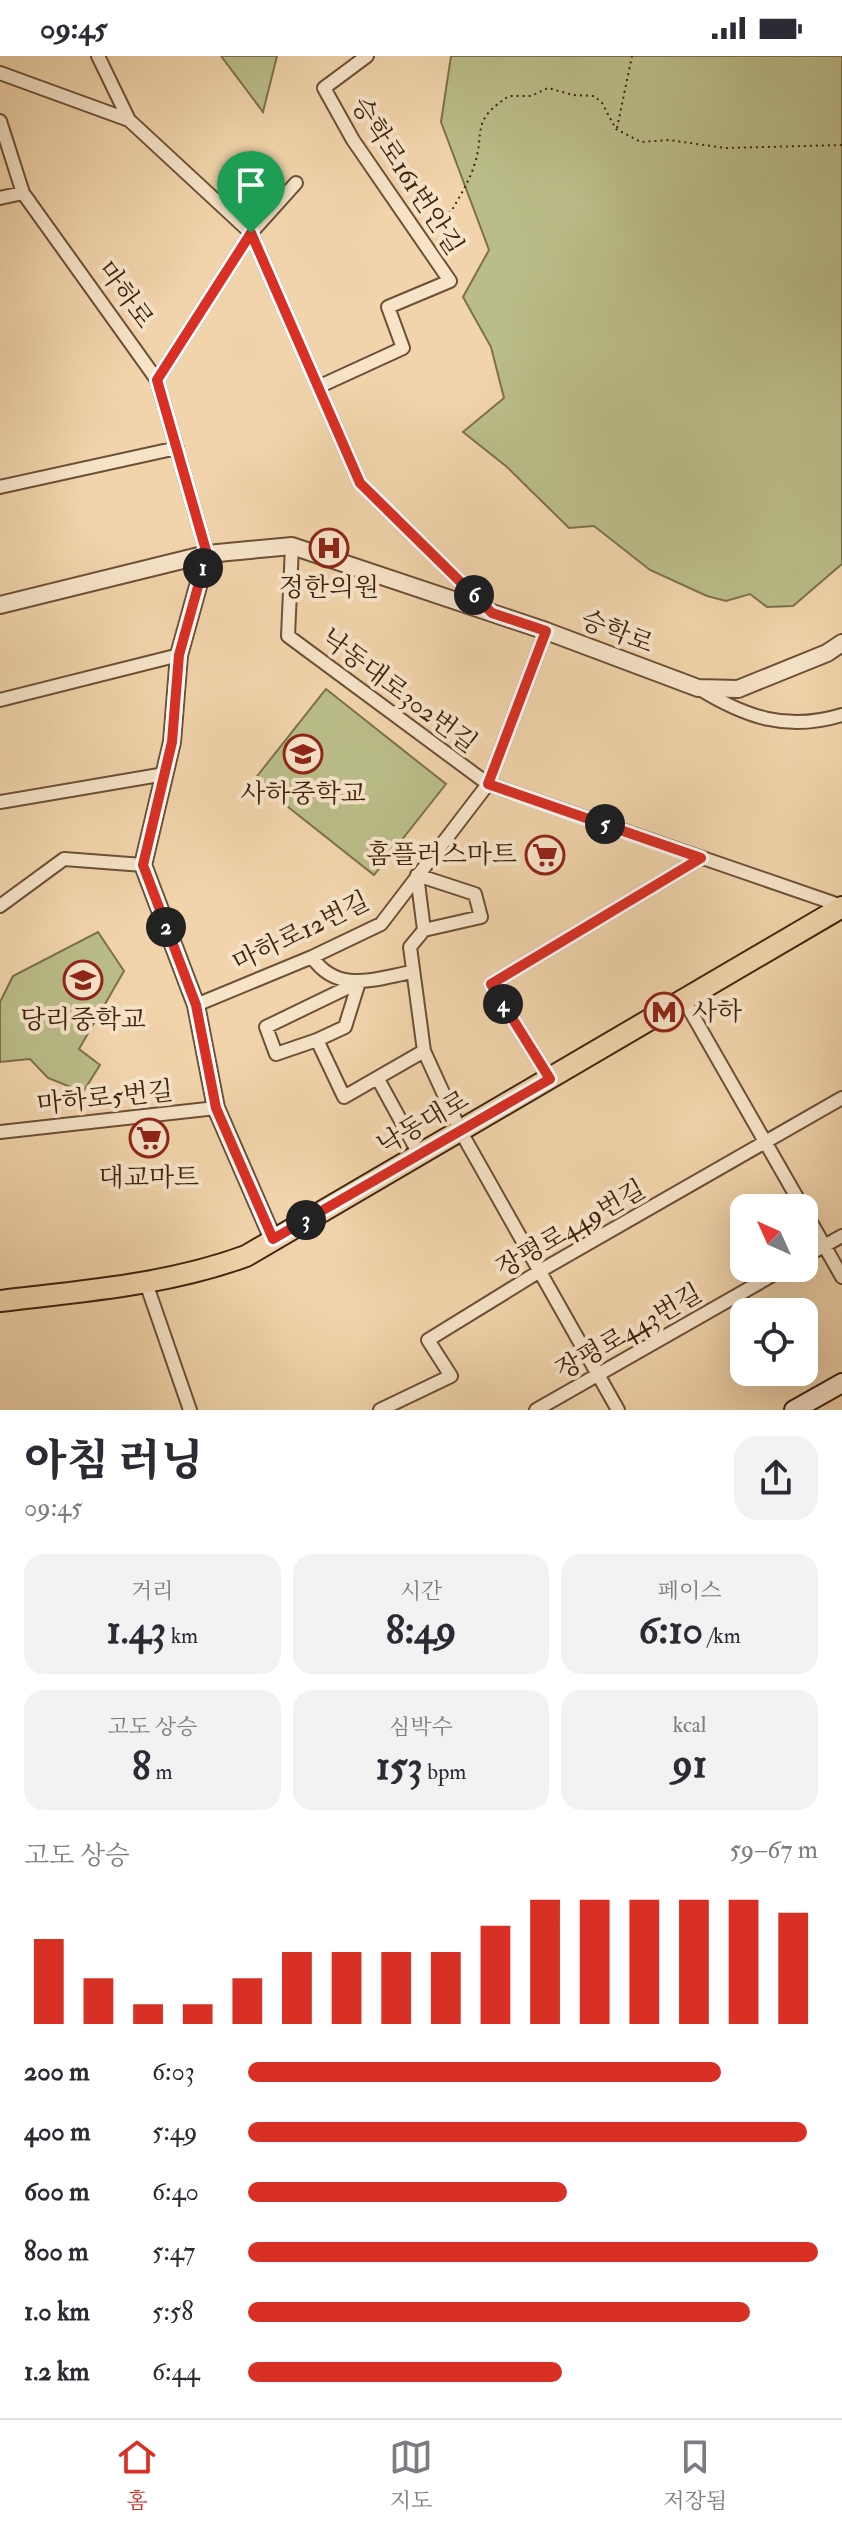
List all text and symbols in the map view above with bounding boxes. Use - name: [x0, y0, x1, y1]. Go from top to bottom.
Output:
- text: 09:45: [40, 10, 108, 47]
- street label: 승학로161번안길: [344, 91, 470, 261]
- pin: [217, 151, 285, 233]
- icon: arrive: [229, 163, 273, 207]
- street label: 마하로: [90, 255, 160, 335]
- hospital icon: 정한의원: [308, 527, 350, 569]
- pin: 1: [183, 548, 223, 588]
- text: 1: [199, 554, 207, 582]
- place label: 정한의원: [279, 572, 379, 604]
- pin: 6: [454, 575, 494, 615]
- text: 6: [468, 581, 480, 609]
- street label: 승학로: [576, 604, 658, 660]
- street label: 낙동대로302번길: [315, 622, 483, 760]
- school or university icon: 사하중학교: [282, 733, 324, 775]
- place label: 사하중학교: [240, 778, 366, 810]
- pin: 5: [585, 804, 625, 844]
- text: 5: [600, 810, 610, 838]
- supermarket icon: 홈플러스마트: [524, 834, 566, 876]
- place label: 홈플러스마트: [366, 839, 517, 871]
- street label: 마하로12번길: [227, 885, 375, 979]
- pin: 2: [146, 907, 186, 947]
- text: 2: [160, 913, 172, 941]
- school or university icon: 당리중학교: [62, 959, 104, 1001]
- pin: 4: [483, 984, 523, 1024]
- text: 4: [497, 990, 509, 1018]
- metro station icon: 사하: [643, 991, 685, 1033]
- place label: 사하: [692, 996, 742, 1028]
- place label: 당리중학교: [20, 1004, 146, 1036]
- street label: 마하로5번길: [35, 1075, 175, 1121]
- street label: 낙동대로: [371, 1084, 475, 1162]
- supermarket icon: 대교마트: [128, 1117, 170, 1159]
- place label: 대교마트: [99, 1162, 199, 1194]
- street label: 장평로449번길: [491, 1173, 651, 1285]
- north arrow: [730, 1194, 818, 1282]
- map controls: [730, 1194, 818, 1386]
- pin: 3: [286, 1200, 326, 1240]
- text: 3: [302, 1206, 310, 1234]
- street label: 장평로443번길: [550, 1277, 708, 1387]
- button: locate: [730, 1298, 818, 1386]
- text: 아침 러닝: [24, 1434, 203, 1489]
- button: share: [734, 1436, 818, 1520]
- text: 09:45: [24, 1492, 83, 1524]
- text: 거리: [131, 1577, 174, 1605]
- text: 시간: [400, 1577, 442, 1605]
- text: 페이스: [658, 1577, 722, 1605]
- text: 1.43: [106, 1605, 166, 1656]
- text: 8:49: [386, 1605, 456, 1656]
- text: 6:10: [638, 1605, 703, 1656]
- text: km: [166, 1622, 198, 1650]
- text: /km: [703, 1622, 741, 1650]
- text: kcal: [673, 1711, 707, 1739]
- text: 고도 상승: [108, 1713, 197, 1741]
- text: 심박수: [389, 1713, 453, 1741]
- text: 91: [672, 1739, 707, 1790]
- text: 8: [132, 1741, 151, 1792]
- text: 153: [376, 1741, 423, 1792]
- text: m: [151, 1758, 173, 1786]
- text: bpm: [423, 1758, 466, 1786]
- text: 59–67 m: [729, 1834, 818, 1866]
- text: 고도 상승: [24, 1840, 130, 1872]
- text: 200 m: [24, 2056, 89, 2088]
- text: 6:03: [152, 2056, 195, 2088]
- text: 400 m: [24, 2116, 90, 2148]
- text: 5:49: [152, 2116, 197, 2148]
- text: 600 m: [24, 2176, 89, 2208]
- text: 6:40: [152, 2176, 199, 2208]
- text: 800 m: [24, 2236, 89, 2268]
- text: 5:47: [152, 2236, 195, 2268]
- text: 1.0 km: [24, 2296, 90, 2328]
- text: 5:58: [152, 2296, 194, 2328]
- text: 1.2 km: [24, 2356, 90, 2388]
- text: 6:44: [152, 2356, 200, 2388]
- tab: 홈: [115, 2435, 159, 2515]
- tab: 지도: [389, 2435, 433, 2515]
- tab: 저장됨: [663, 2435, 727, 2515]

